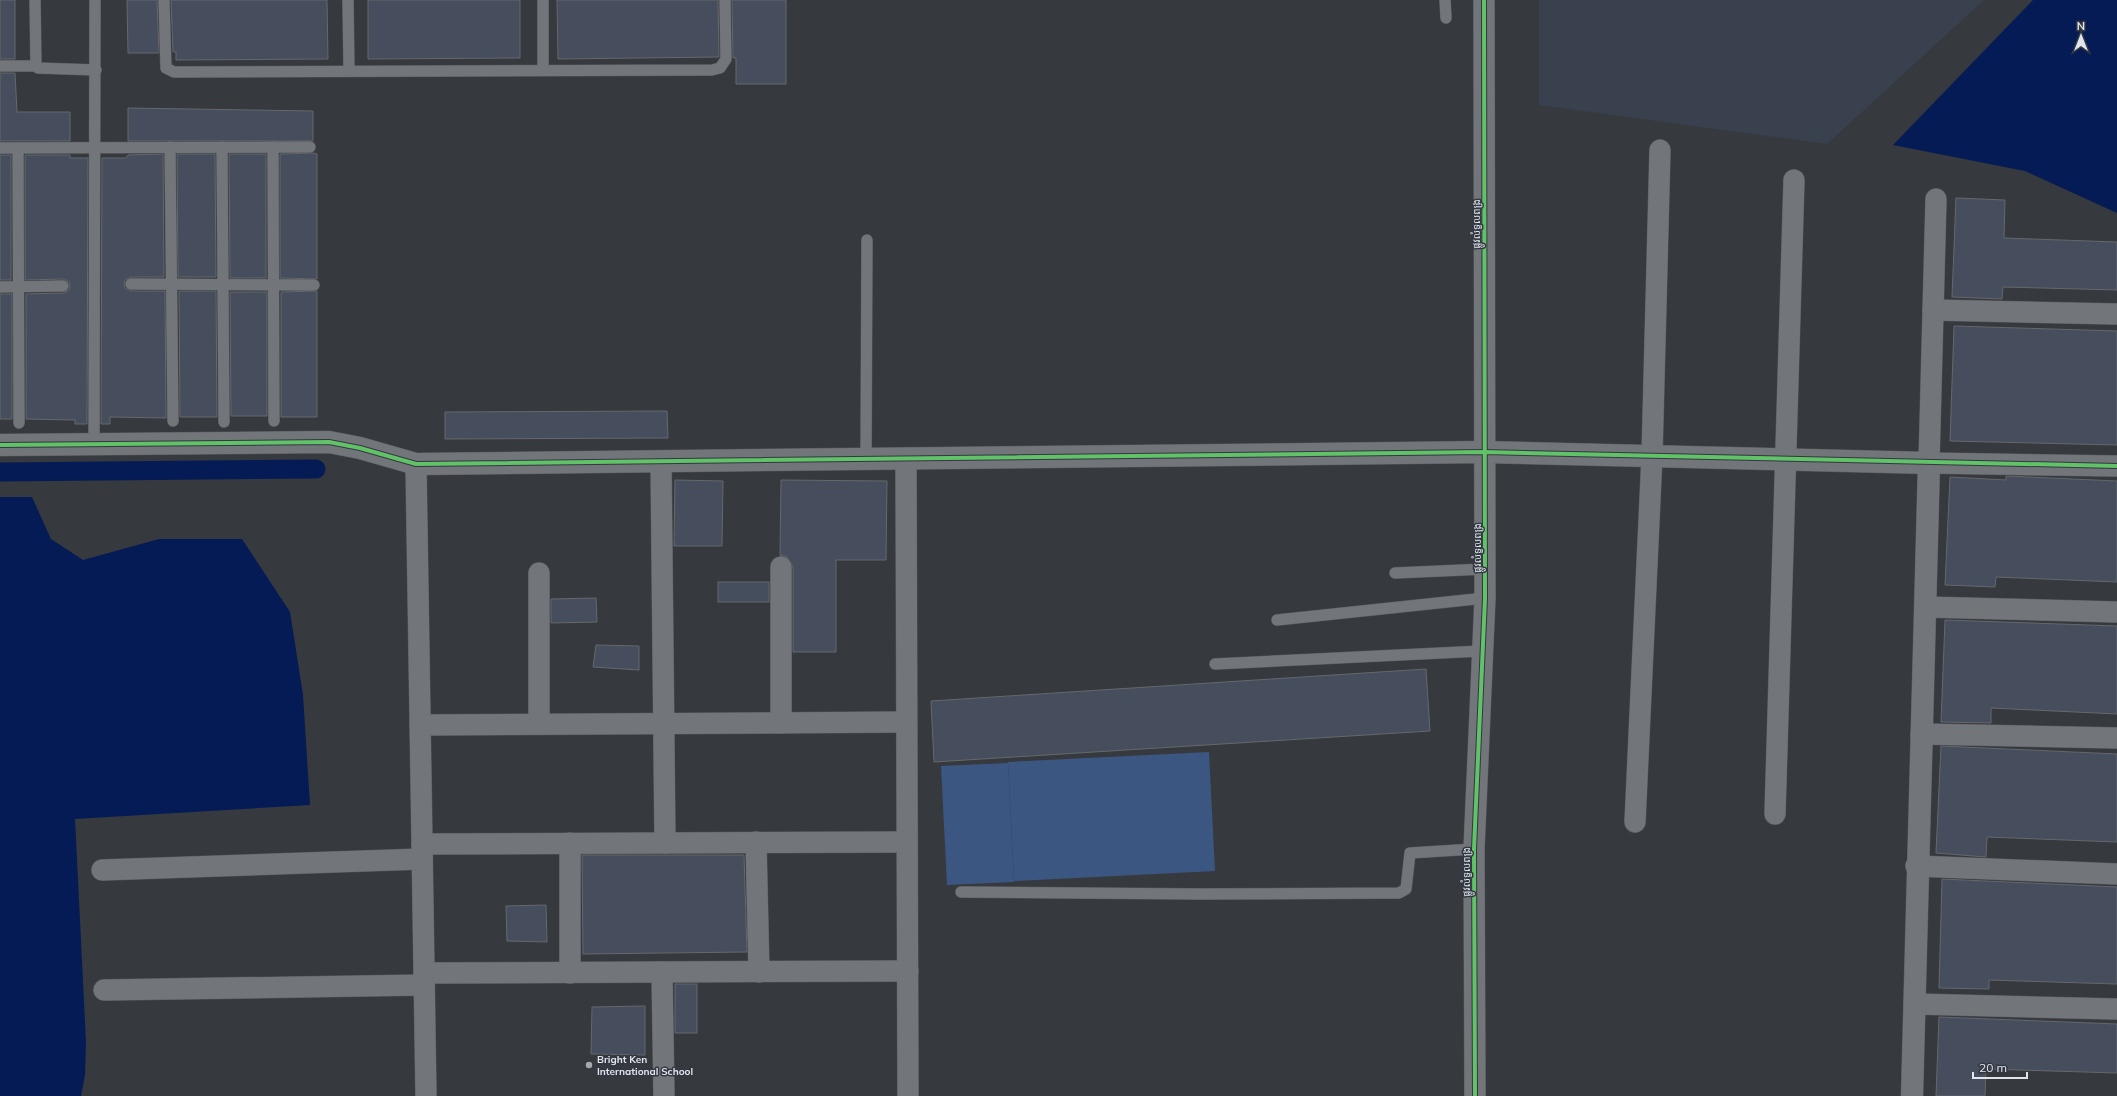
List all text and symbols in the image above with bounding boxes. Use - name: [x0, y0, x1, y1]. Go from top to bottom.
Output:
- north arrow: [2061, 16, 2101, 56]
- text: N: [2077, 19, 2085, 33]
- street label: ផ្លូវលំទួលពង្រ: [1470, 199, 1485, 249]
- street label: ផ្លូវលំទួលពង្រ: [1471, 523, 1486, 573]
- street label: ផ្លូវលំទួលពង្រ: [1460, 847, 1475, 897]
- place label: Bright Ken International School: [597, 1053, 693, 1078]
- scale bar: [1973, 1054, 2027, 1080]
- marker: Bright Ken International School: [584, 1060, 594, 1070]
- text: 20 m: [1979, 1060, 2007, 1075]

